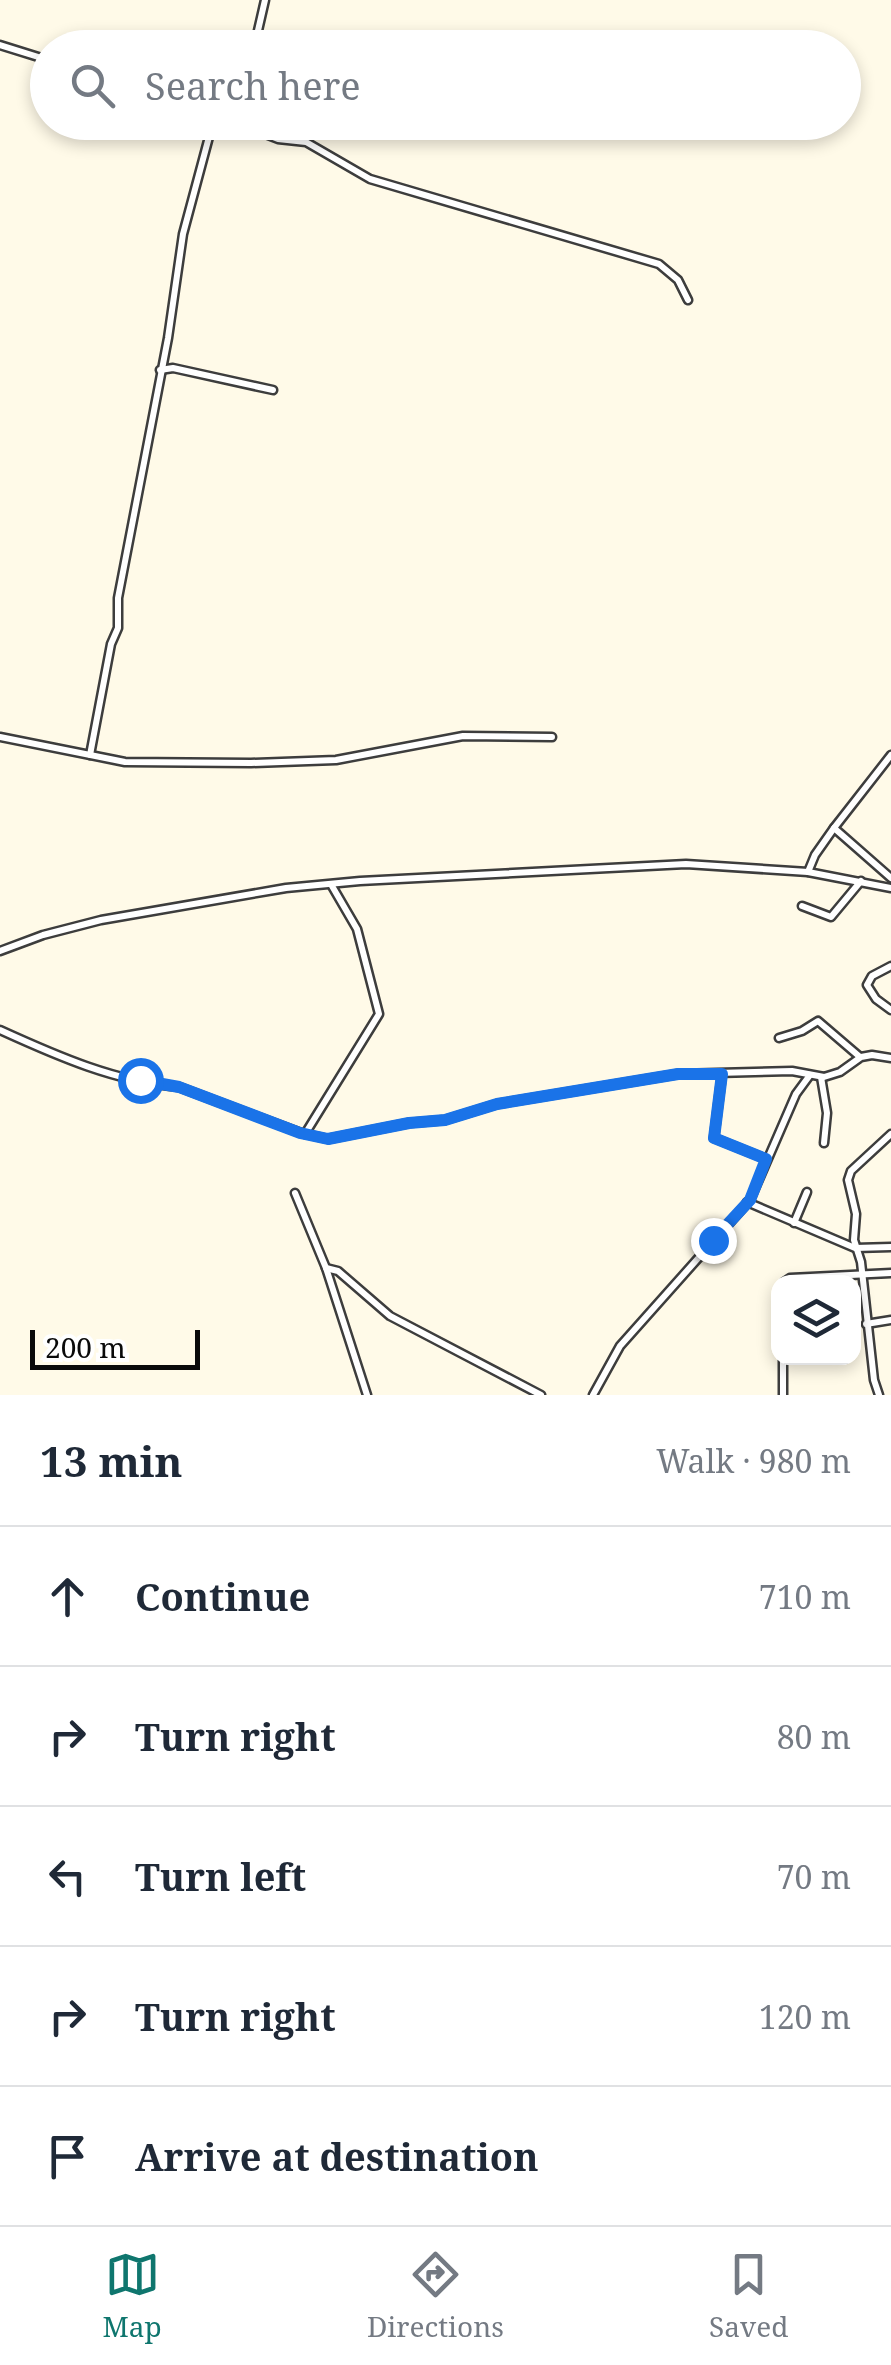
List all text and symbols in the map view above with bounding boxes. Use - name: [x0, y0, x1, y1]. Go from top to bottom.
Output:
- search box: [30, 30, 861, 140]
- icon: search: [65, 58, 120, 113]
- text: Search here: [145, 59, 361, 111]
- route start: [118, 1058, 164, 1104]
- route end: [691, 1218, 737, 1264]
- map controls: [771, 1275, 861, 1365]
- button: layers: [771, 1275, 861, 1365]
- scale bar: [30, 1325, 200, 1370]
- text: 200 m: [45, 1328, 126, 1366]
- text: 13 min: [40, 1432, 183, 1489]
- text: Walk · 980 m: [656, 1439, 851, 1482]
- icon: ahead: [40, 1569, 95, 1624]
- text: Continue: [135, 1570, 310, 1622]
- text: 710 m: [759, 1575, 851, 1618]
- icon: right: [40, 1709, 95, 1764]
- text: Turn right: [135, 1710, 336, 1762]
- text: 80 m: [777, 1715, 851, 1758]
- icon: left: [40, 1849, 95, 1904]
- text: Turn left: [135, 1850, 306, 1902]
- text: 70 m: [777, 1855, 851, 1898]
- icon: right: [40, 1989, 95, 2044]
- text: Turn right: [135, 1990, 336, 2042]
- text: 120 m: [759, 1995, 851, 2038]
- icon: arrive: [40, 2129, 95, 2184]
- text: Arrive at destination: [135, 2130, 539, 2182]
- tab: Map: [103, 2247, 162, 2345]
- tab: Directions: [367, 2247, 504, 2345]
- tab: Saved: [709, 2247, 788, 2345]

